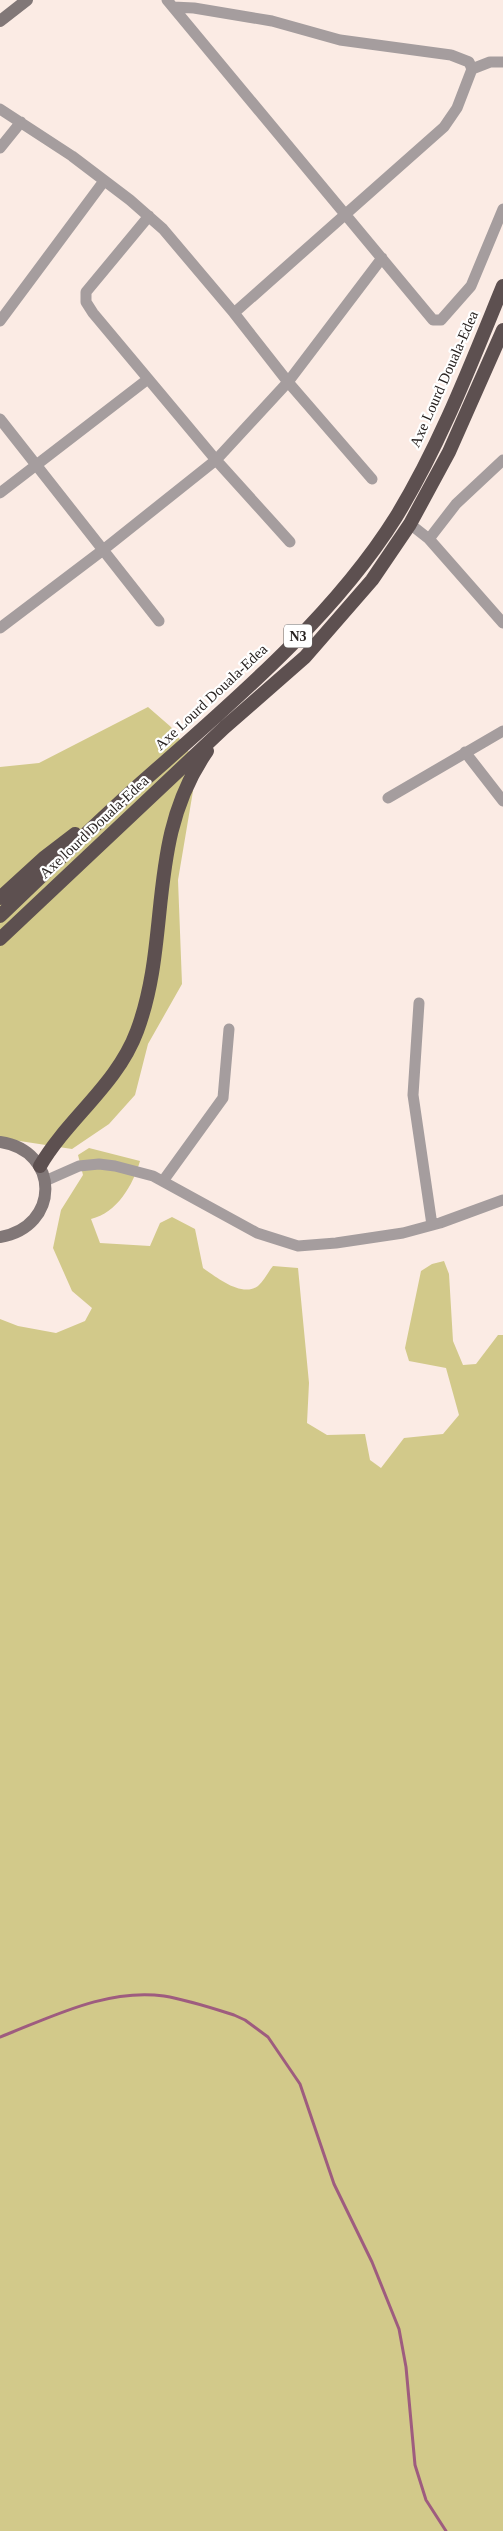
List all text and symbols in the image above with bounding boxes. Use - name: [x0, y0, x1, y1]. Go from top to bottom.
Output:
- street label: Axe Lourd Douala-Edea: [407, 308, 481, 450]
- road number: N3: [284, 624, 312, 648]
- street label: Axe Lourd Douala-Edea: [152, 641, 271, 753]
- street label: Axe lourd Douala-Edea: [36, 772, 152, 881]

